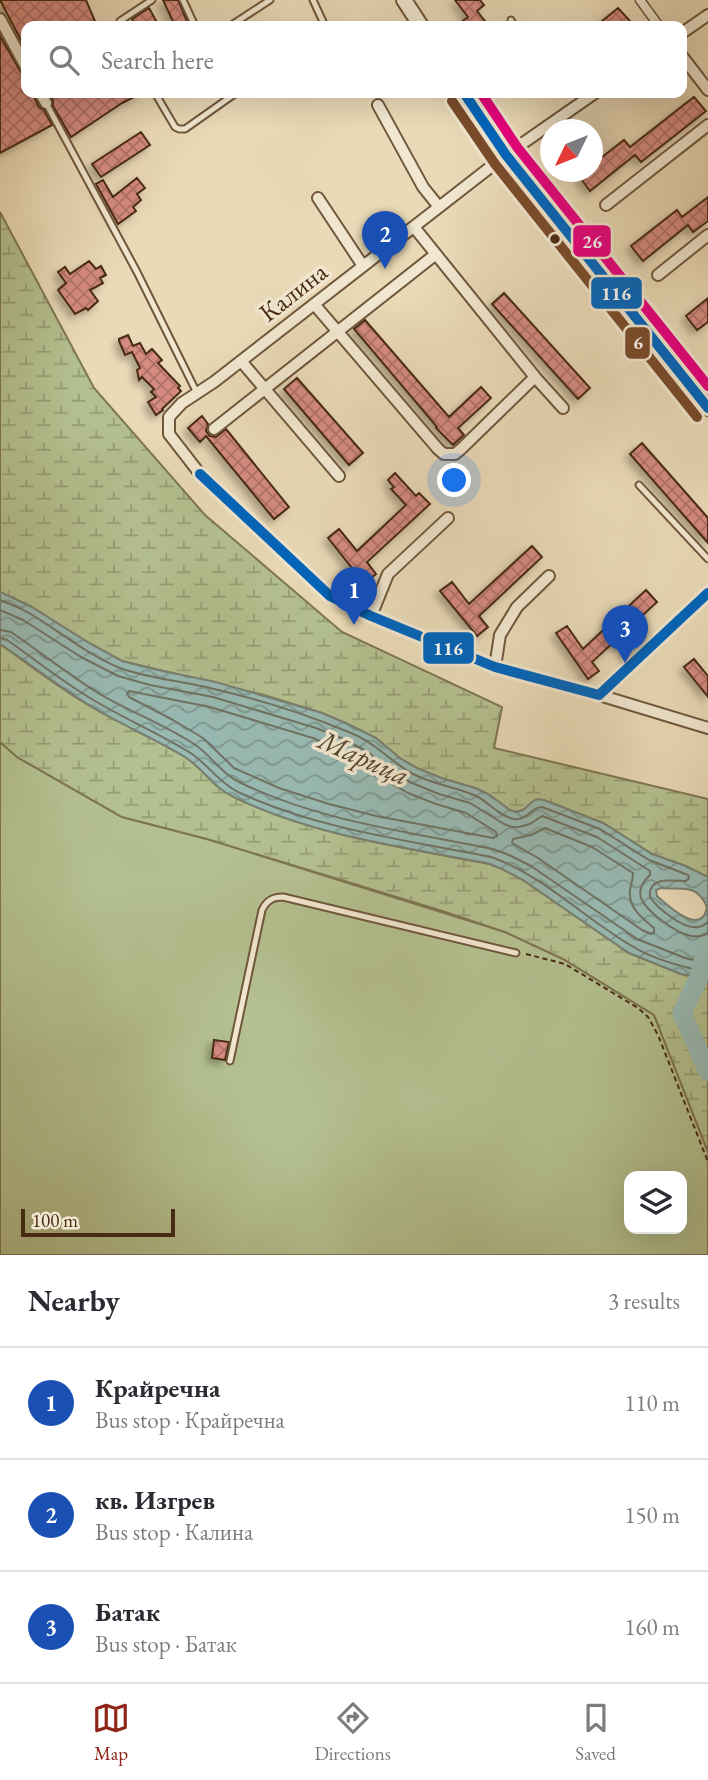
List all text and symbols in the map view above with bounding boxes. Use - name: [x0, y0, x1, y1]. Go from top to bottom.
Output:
- search box: [21, 21, 687, 98]
- icon: search: [45, 41, 83, 79]
- text: Search here: [101, 43, 214, 77]
- north arrow: [540, 119, 603, 182]
- pin: 2: [362, 211, 408, 269]
- line badge: 26: [572, 224, 612, 258]
- text: 26: [582, 229, 602, 254]
- unlabelled marker: [548, 232, 562, 246]
- street label: Калина: [252, 254, 335, 329]
- line badge: 116: [590, 276, 643, 310]
- text: 116: [601, 281, 631, 306]
- line badge: 6: [624, 326, 651, 360]
- text: 6: [633, 330, 643, 355]
- your location: [437, 463, 471, 497]
- pin: 1: [331, 567, 377, 625]
- pin: 3: [602, 605, 648, 663]
- line badge: 116: [422, 631, 475, 665]
- text: 116: [433, 636, 463, 661]
- water label: Марица: [311, 720, 415, 793]
- map controls: [624, 1171, 687, 1234]
- button: layers: [624, 1171, 687, 1234]
- scale bar: [21, 1206, 175, 1238]
- text: 100 m: [32, 1208, 78, 1233]
- text: Nearby: [28, 1281, 120, 1320]
- text: 3 results: [608, 1286, 680, 1316]
- text: Крайречна: [95, 1371, 220, 1405]
- text: 1: [45, 1388, 57, 1418]
- text: 110 m: [624, 1388, 680, 1418]
- text: Bus stop · Крайречна: [95, 1405, 285, 1435]
- text: кв. Изгрев: [95, 1483, 215, 1517]
- text: 2: [45, 1500, 57, 1530]
- text: 150 m: [624, 1500, 680, 1530]
- text: Bus stop · Калина: [95, 1517, 253, 1547]
- text: Батак: [95, 1595, 160, 1629]
- text: 3: [45, 1612, 57, 1642]
- text: 160 m: [624, 1612, 680, 1642]
- text: Bus stop · Батак: [95, 1629, 237, 1659]
- tab: Map: [92, 1699, 130, 1766]
- tab: Directions: [314, 1699, 391, 1766]
- tab: Saved: [575, 1699, 616, 1766]

